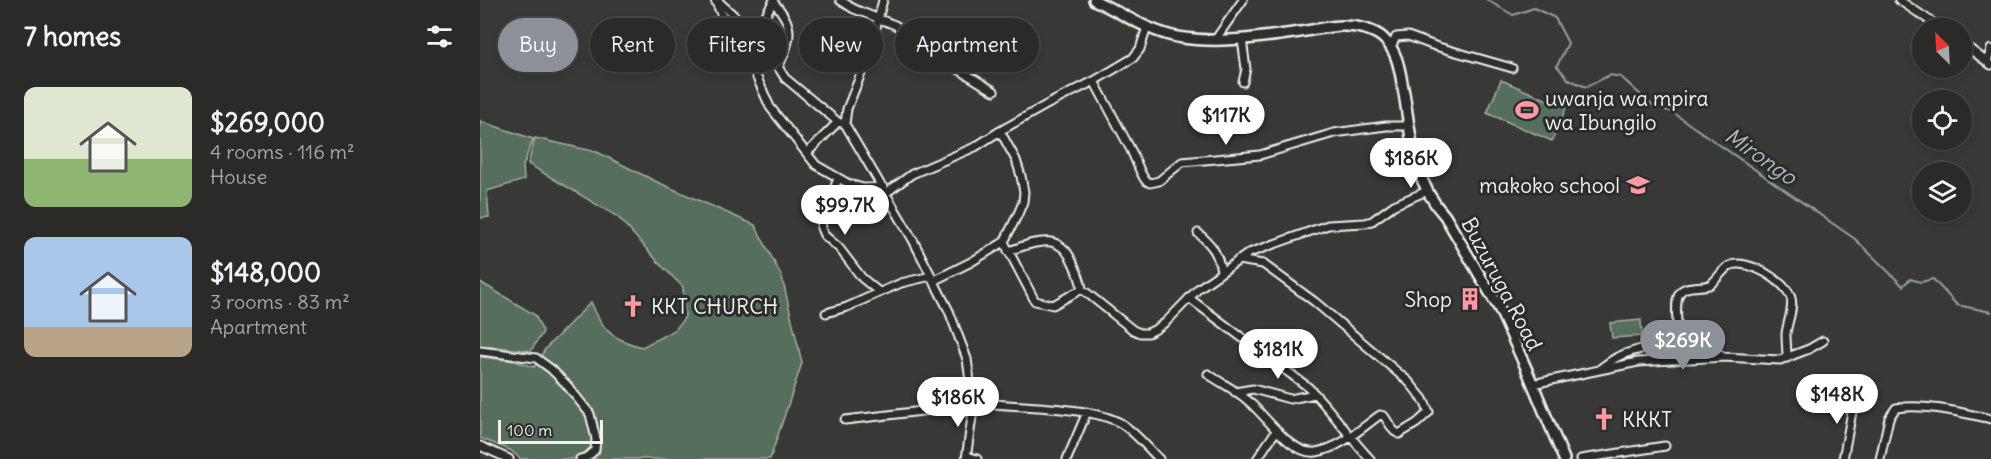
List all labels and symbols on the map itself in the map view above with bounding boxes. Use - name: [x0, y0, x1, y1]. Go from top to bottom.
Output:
- north arrow: [1912, 18, 1972, 78]
- place label: uwanja wa mpira wa Ibungilo: [1545, 85, 1709, 136]
- pin: $117K: [1184, 95, 1268, 146]
- sports icon: uwanja wa mpira wa Ibungilo: [1514, 97, 1540, 123]
- water label: Mirongo: [1720, 121, 1804, 192]
- pin: $186K: [1369, 138, 1453, 189]
- place label: makoko school: [1479, 172, 1620, 199]
- school or university icon: makoko school: [1625, 172, 1651, 198]
- pin: $99.7K: [796, 185, 894, 236]
- street label: Buzuruga Road: [1456, 213, 1548, 355]
- place label: Shop: [1404, 286, 1452, 313]
- building icon: Shop: [1457, 286, 1483, 312]
- church icon: KKT CHURCH: [620, 293, 646, 319]
- place label: KKT CHURCH: [651, 293, 778, 320]
- pin: $269K: [1641, 320, 1725, 371]
- pin: $181K: [1236, 329, 1320, 380]
- pin: $148K: [1795, 374, 1879, 425]
- pin: $186K: [916, 377, 1000, 428]
- church icon: KKKT: [1591, 406, 1617, 432]
- place label: KKKT: [1622, 406, 1672, 433]
- scale bar: [498, 417, 603, 444]

